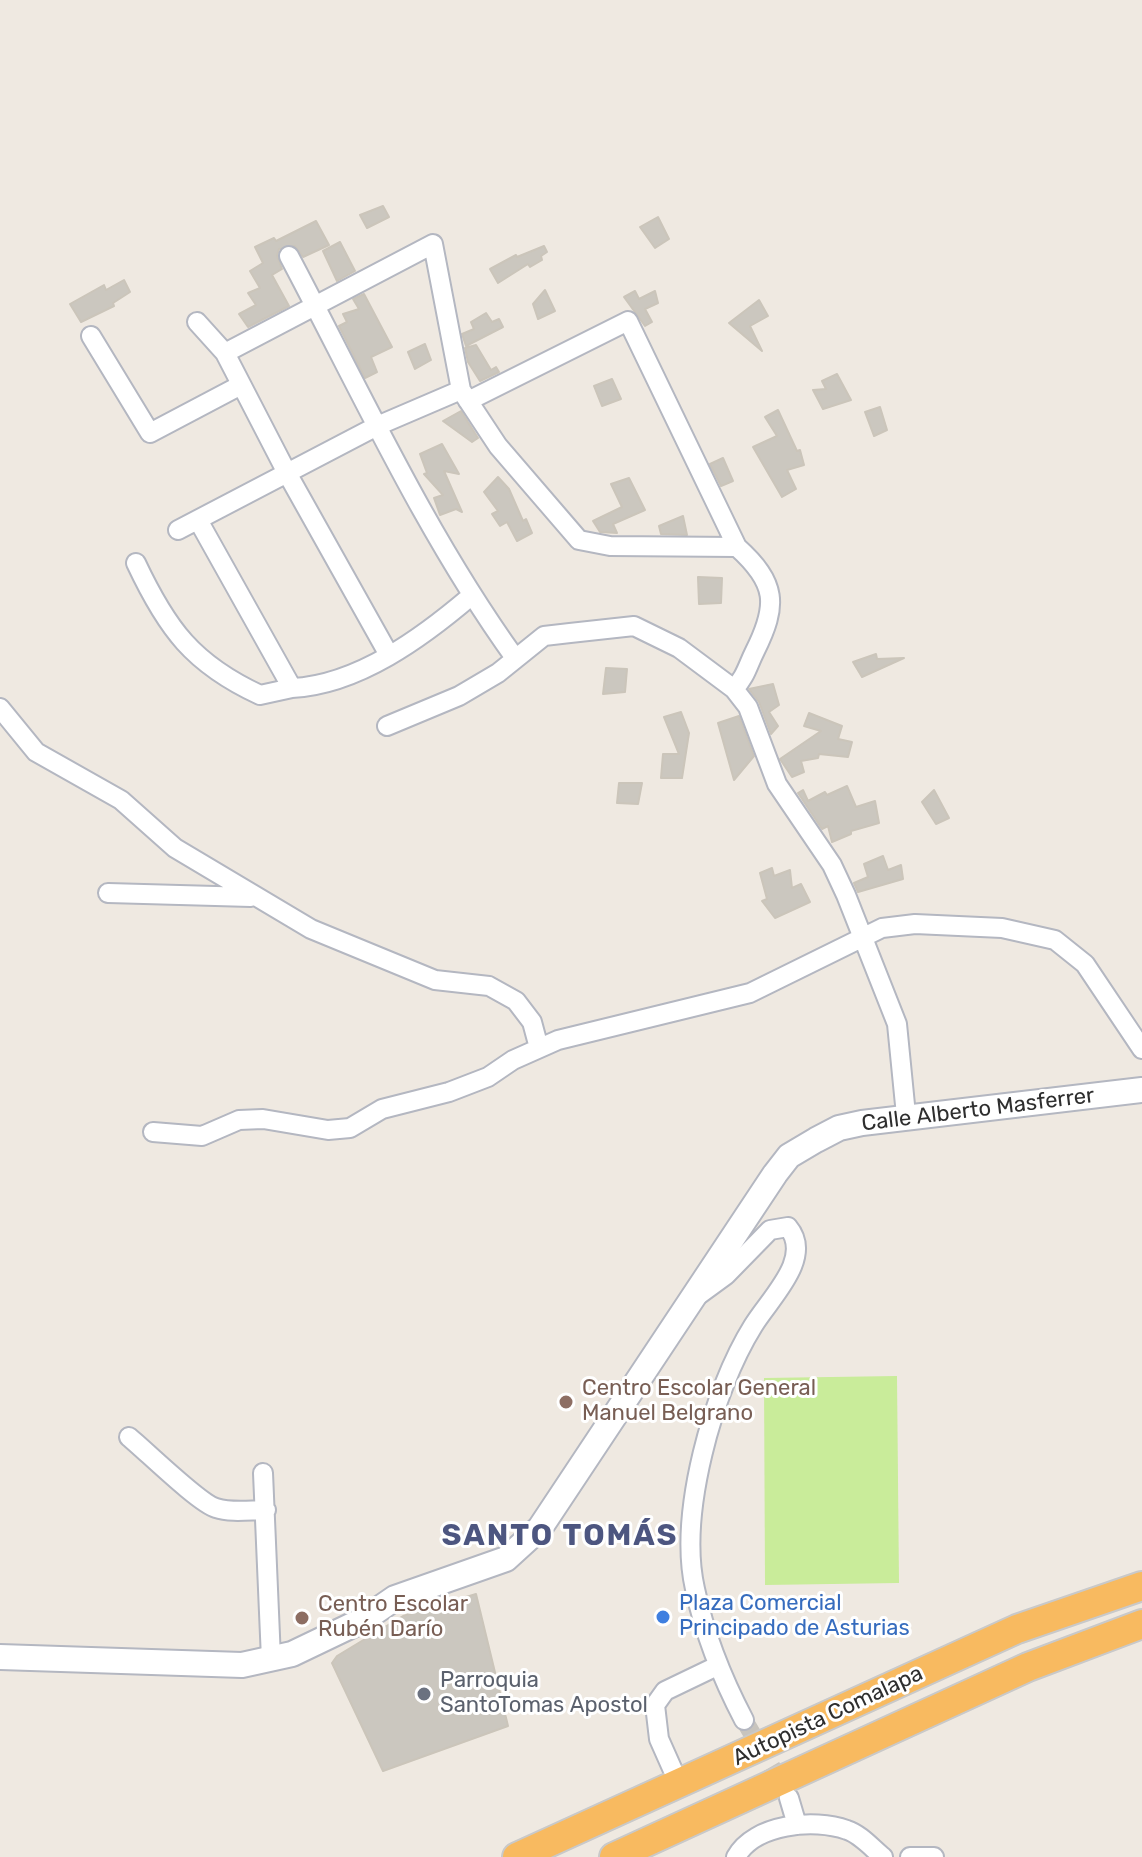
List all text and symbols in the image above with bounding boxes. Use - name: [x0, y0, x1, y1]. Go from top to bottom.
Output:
- street label: Calle Alberto Masferrer: [860, 1083, 1096, 1137]
- place label: Centro Escolar General Manuel Belgrano: [582, 1376, 816, 1428]
- marker: Centro Escolar General Manuel Belgrano: [557, 1393, 575, 1411]
- district label: SANTO TOMÁS: [442, 1518, 678, 1554]
- place label: Plaza Comercial Principado de Asturias: [679, 1591, 910, 1642]
- place label: Centro Escolar Rubén Darío: [318, 1592, 468, 1644]
- marker: Plaza Comercial Principado de Asturias: [654, 1608, 672, 1626]
- marker: Centro Escolar Rubén Darío: [293, 1609, 311, 1627]
- street label: Autopista Comalapa: [729, 1660, 927, 1772]
- place label: Parroquia SantoTomas Apostol: [440, 1668, 648, 1720]
- marker: Parroquia SantoTomas Apostol: [415, 1685, 433, 1703]

